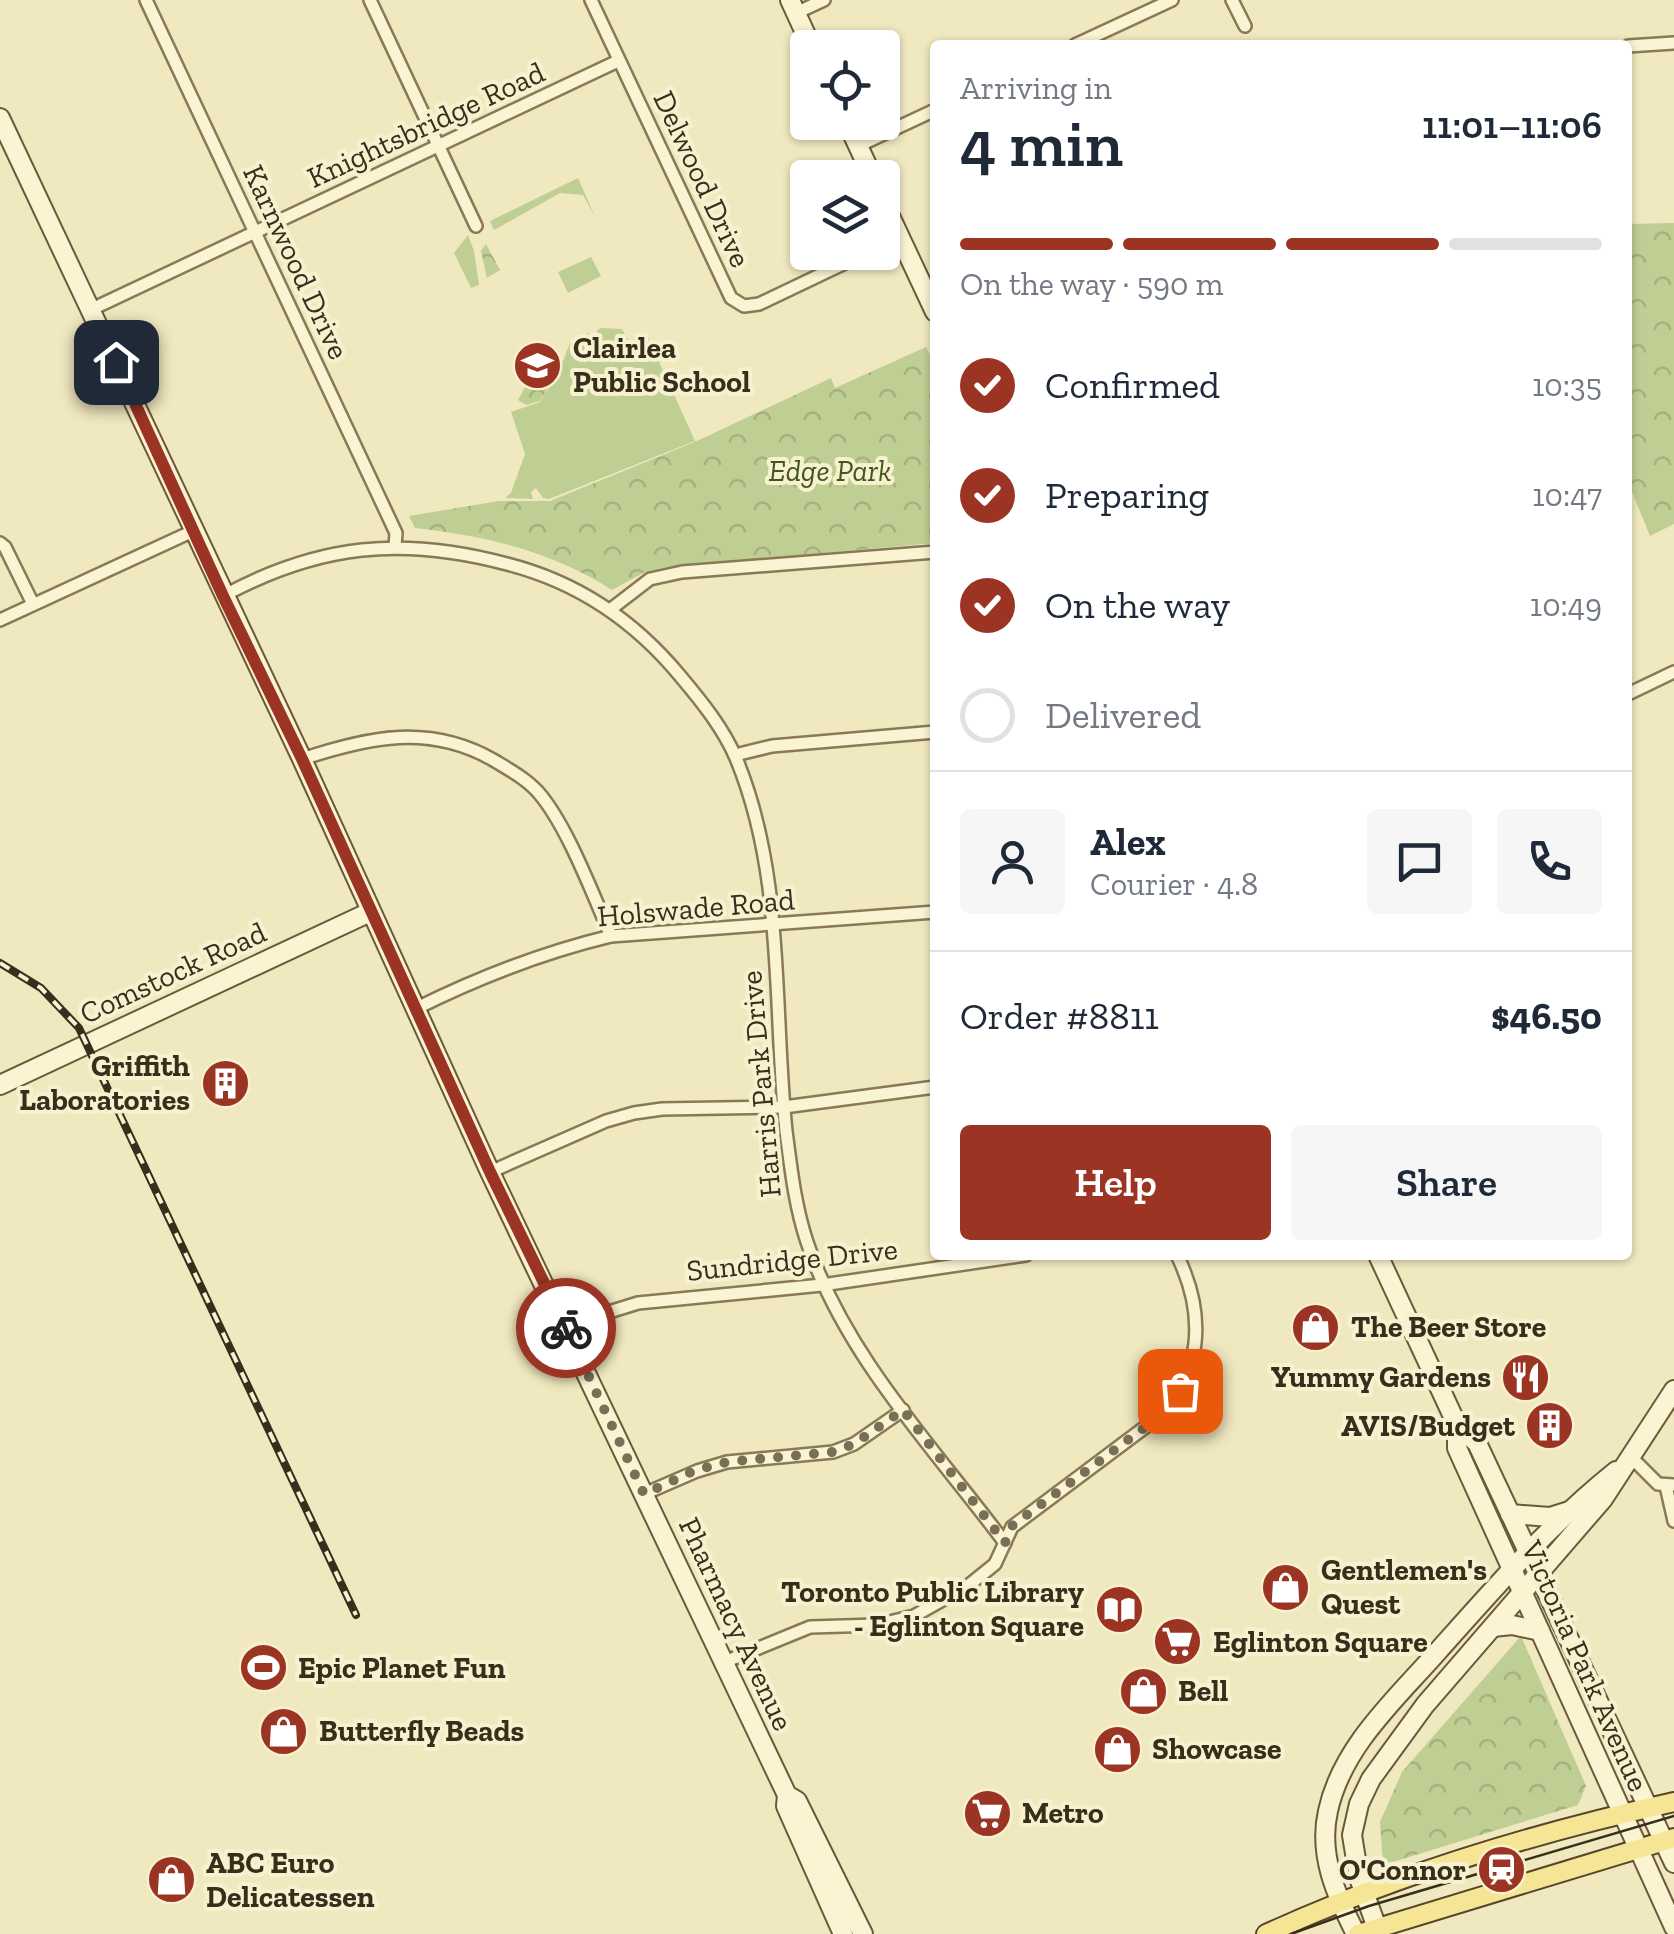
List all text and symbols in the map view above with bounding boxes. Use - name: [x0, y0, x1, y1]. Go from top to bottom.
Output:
- map controls: [790, 30, 900, 270]
- button: locate: [790, 30, 900, 140]
- street label: Knightsbridge Road: [302, 54, 551, 196]
- text: Arriving in: [960, 69, 1112, 107]
- street label: Delwood Drive: [645, 85, 759, 273]
- text: 11:01–11:06: [1422, 102, 1602, 148]
- text: 4 min: [960, 105, 1123, 183]
- street label: Karnwood Drive: [235, 159, 357, 365]
- button: layers: [790, 160, 900, 270]
- text: On the way · 590 m: [960, 265, 1223, 303]
- pin: [74, 320, 159, 405]
- place label: Clairlea Public School: [573, 330, 751, 400]
- icon: home: [89, 335, 144, 390]
- school or university icon: Clairlea Public School: [512, 339, 564, 391]
- icon: check: [960, 358, 1015, 413]
- text: Confirmed: [1045, 362, 1220, 408]
- text: 10:35: [1532, 366, 1602, 404]
- park label: Edge Park: [769, 453, 891, 489]
- icon: check: [960, 468, 1015, 523]
- text: Preparing: [1045, 472, 1209, 518]
- text: 10:47: [1532, 476, 1602, 514]
- icon: check: [960, 578, 1015, 633]
- text: On the way: [1045, 582, 1230, 628]
- text: 10:49: [1530, 586, 1602, 624]
- text: Delivered: [1045, 692, 1201, 738]
- button: person: [960, 809, 1065, 914]
- button: chat: [1367, 809, 1472, 914]
- button: phone: [1497, 809, 1602, 914]
- text: Alex: [1090, 819, 1166, 865]
- text: Courier · 4.8: [1090, 865, 1258, 903]
- street label: Holswade Road: [596, 881, 797, 935]
- street label: Comstock Road: [74, 914, 272, 1032]
- street label: Harris Park Drive: [733, 969, 789, 1199]
- text: Order #8811: [960, 993, 1159, 1039]
- text: $46.50: [1491, 993, 1602, 1039]
- place label: Griffith Laboratories: [19, 1048, 191, 1118]
- building icon: Griffith Laboratories: [199, 1057, 251, 1109]
- button: Help: [960, 1125, 1271, 1240]
- button: Share: [1291, 1125, 1602, 1240]
- street label: Sundridge Drive: [685, 1231, 899, 1289]
- courier: [516, 1278, 616, 1378]
- icon: bike: [539, 1301, 594, 1356]
- shop icon: The Beer Store: [1290, 1301, 1342, 1353]
- place label: The Beer Store: [1351, 1309, 1546, 1345]
- pin: [1138, 1349, 1223, 1434]
- restaurant icon: Yummy Gardens: [1500, 1351, 1552, 1403]
- place label: Yummy Gardens: [1271, 1359, 1491, 1395]
- icon: bag: [1153, 1364, 1208, 1419]
- building icon: AVIS/Budget: [1524, 1400, 1576, 1452]
- place label: AVIS/Budget: [1341, 1408, 1516, 1444]
- street label: Pharmacy Avenue: [671, 1512, 801, 1736]
- street label: Victoria Park Avenue: [1513, 1534, 1656, 1797]
- place label: Gentlemen's Quest: [1321, 1552, 1487, 1622]
- shop icon: Gentlemen's Quest: [1260, 1561, 1312, 1613]
- place label: Toronto Public Library - Eglinton Square: [781, 1574, 1084, 1644]
- library icon: Toronto Public Library - Eglinton Square: [1093, 1583, 1145, 1635]
- supermarket icon: Eglinton Square: [1152, 1616, 1204, 1668]
- place label: Eglinton Square: [1213, 1624, 1428, 1660]
- sports icon: Epic Planet Fun: [237, 1642, 289, 1694]
- place label: Epic Planet Fun: [298, 1650, 506, 1686]
- shop icon: Bell: [1117, 1665, 1169, 1717]
- place label: Bell: [1178, 1673, 1229, 1709]
- shop icon: Butterfly Beads: [258, 1705, 310, 1757]
- place label: Butterfly Beads: [319, 1713, 525, 1749]
- shop icon: Showcase: [1091, 1723, 1143, 1775]
- place label: Showcase: [1152, 1731, 1281, 1767]
- supermarket icon: Metro: [961, 1787, 1013, 1839]
- place label: Metro: [1022, 1795, 1104, 1831]
- station icon: O'Connor: [1475, 1844, 1527, 1896]
- place label: ABC Euro Delicatessen: [206, 1845, 375, 1915]
- place label: O'Connor: [1339, 1852, 1466, 1888]
- shop icon: ABC Euro Delicatessen: [145, 1854, 197, 1906]

